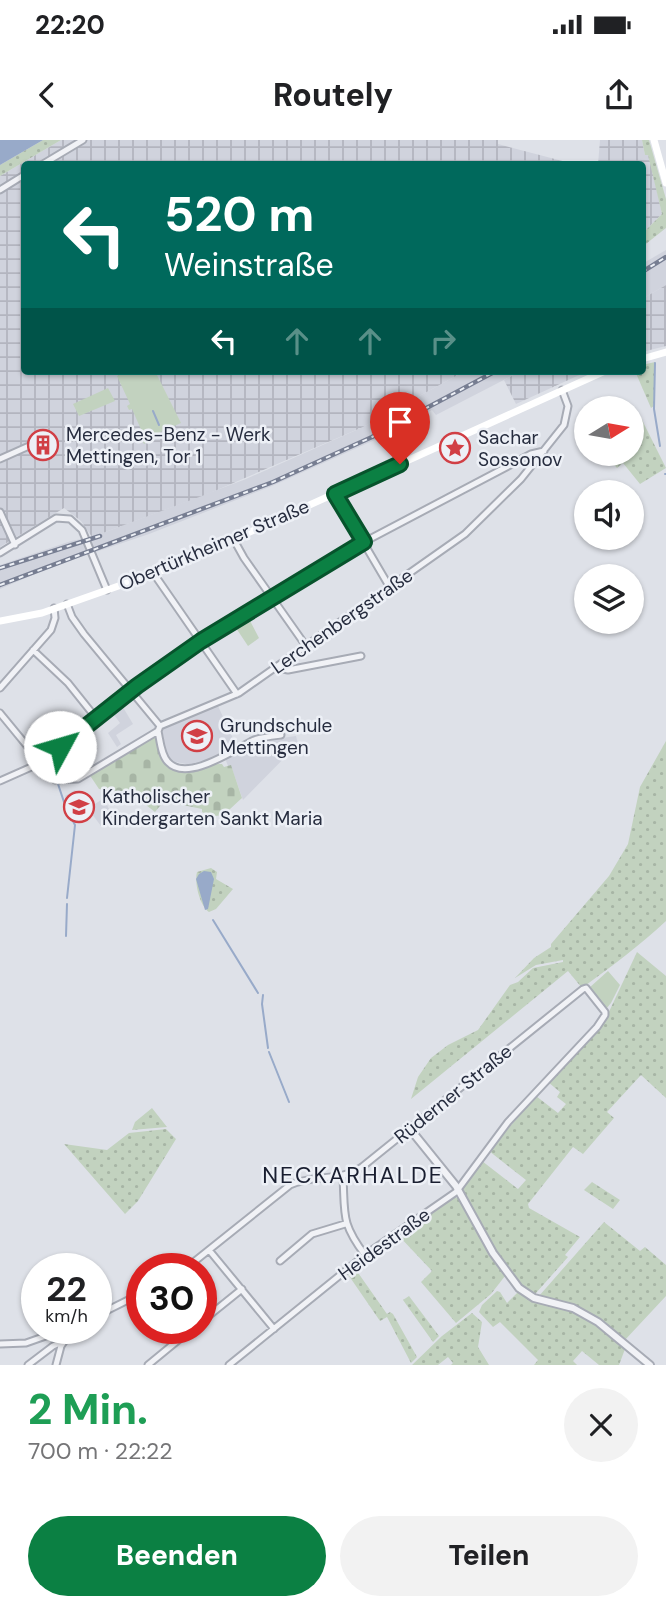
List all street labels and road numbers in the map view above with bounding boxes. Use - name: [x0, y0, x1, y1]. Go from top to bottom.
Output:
- street label: Obertürkheimer Straße: [115, 494, 313, 596]
- street label: Lerchenbergstraße: [266, 563, 418, 679]
- street label: Rüderner Straße: [389, 1039, 517, 1149]
- street label: Heidestraße: [333, 1202, 435, 1286]

